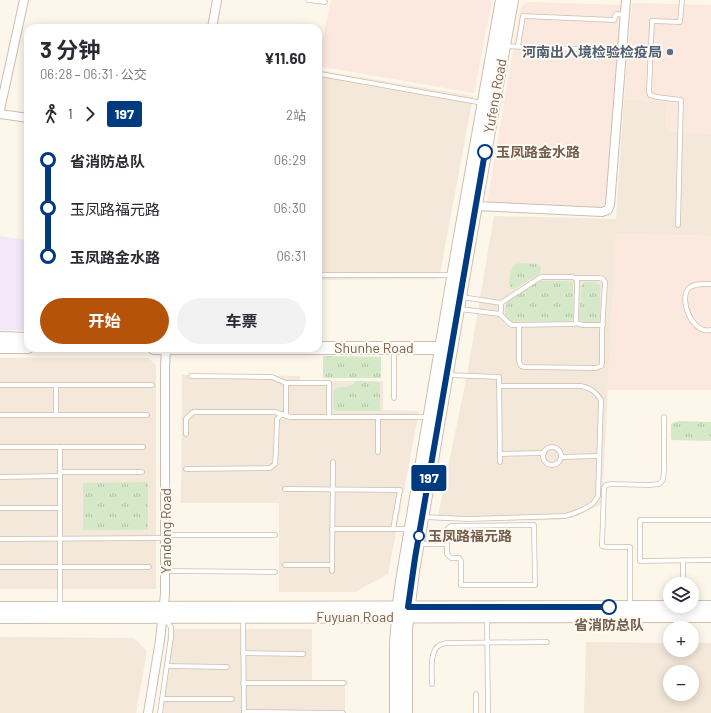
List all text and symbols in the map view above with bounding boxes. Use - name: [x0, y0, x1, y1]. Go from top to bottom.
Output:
- text: 3 分钟: [40, 36, 100, 62]
- place label: 河南出入境检验检疫局: [522, 43, 662, 60]
- marker: 河南出入境检验检疫局: [665, 47, 675, 57]
- text: ¥11.60: [264, 49, 306, 67]
- street label: Yufeng Road: [480, 57, 509, 135]
- text: 06:28 – 06:31 · 公交: [40, 66, 147, 82]
- icon: walk: [40, 103, 62, 125]
- icon: forward: [79, 103, 101, 125]
- text: 197: [115, 105, 134, 122]
- text: 1: [68, 106, 73, 122]
- text: 2站: [286, 107, 306, 123]
- place label: 玉凤路金水路: [496, 143, 580, 160]
- marker: 玉凤路金水路: [477, 144, 493, 160]
- text: 省消防总队: [70, 152, 145, 170]
- text: 06:29: [274, 152, 306, 168]
- text: 玉凤路福元路: [70, 200, 160, 218]
- text: 06:30: [274, 200, 306, 216]
- text: 玉凤路金水路: [70, 248, 160, 266]
- text: 06:31: [276, 248, 306, 264]
- button: 开始: [40, 298, 169, 344]
- button: 车票: [177, 298, 306, 344]
- street label: Shunhe Road: [334, 339, 414, 356]
- line badge: 197: [406, 465, 452, 491]
- text: 197: [419, 469, 439, 486]
- street label: Yandong Road: [157, 488, 174, 574]
- place label: 玉凤路福元路: [428, 527, 512, 544]
- marker: 玉凤路福元路: [413, 530, 425, 542]
- map controls: [663, 577, 699, 701]
- button: layers: [663, 577, 699, 613]
- marker: 省消防总队: [601, 599, 617, 615]
- street label: Fuyuan Road: [316, 608, 394, 625]
- place label: 省消防总队: [574, 616, 644, 633]
- button: +: [663, 621, 699, 657]
- button: −: [663, 665, 699, 701]

